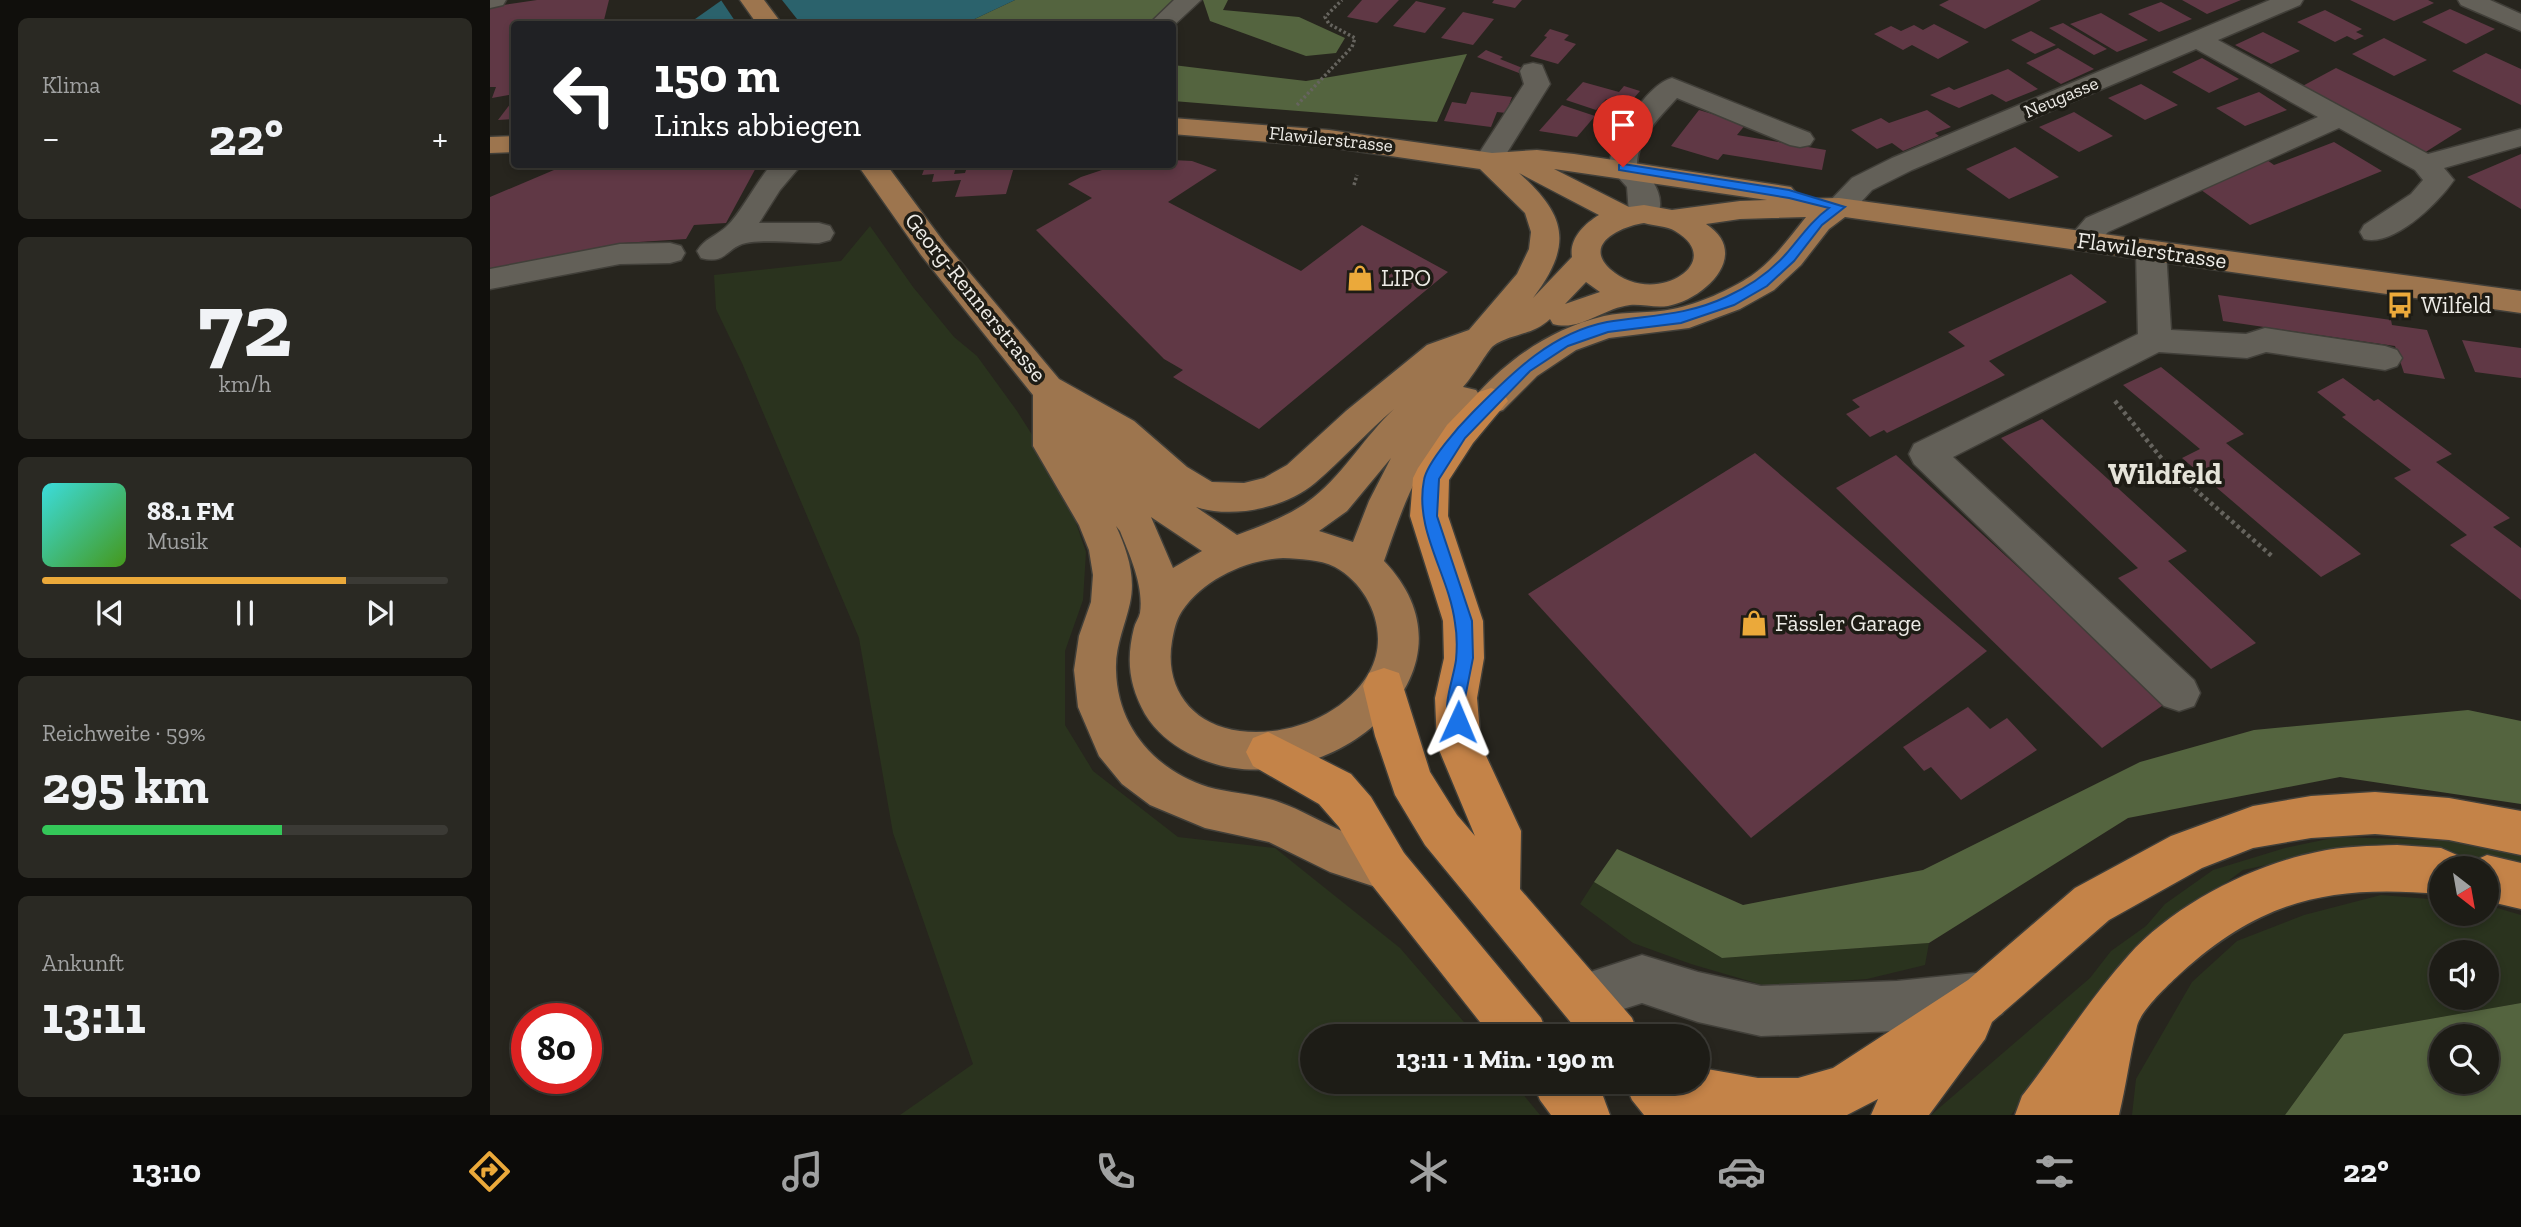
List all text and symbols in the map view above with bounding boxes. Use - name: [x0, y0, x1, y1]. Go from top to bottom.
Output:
- text: 150 m: [654, 46, 780, 105]
- icon: left: [539, 49, 630, 140]
- text: Klima: [42, 71, 100, 99]
- street label: Neugasse: [2020, 71, 2102, 123]
- pin: [1593, 95, 1653, 167]
- text: 22°: [209, 106, 283, 168]
- text: Links abbiegen: [654, 106, 861, 144]
- icon: arrive: [1604, 106, 1642, 144]
- text: −: [42, 115, 60, 161]
- text: +: [432, 115, 448, 161]
- street label: Flawilerstrasse: [1268, 121, 1394, 157]
- street label: Georg-Rennerstrasse: [899, 207, 1053, 387]
- street label: Flawilerstrasse: [2075, 226, 2229, 274]
- shop icon: LIPO: [1345, 263, 1375, 293]
- place label: LIPO: [1381, 264, 1431, 292]
- text: 72: [198, 270, 292, 379]
- bus stop icon: Wilfeld: [2385, 290, 2415, 320]
- place label: Wilfeld: [2421, 291, 2492, 319]
- text: km/h: [219, 370, 271, 398]
- district label: Wildfeld: [2108, 456, 2222, 492]
- text: 88.1 FM: [147, 495, 234, 527]
- text: Musik: [147, 527, 208, 555]
- icon: previous: [91, 594, 129, 632]
- icon: pause: [226, 594, 264, 632]
- icon: next: [361, 594, 399, 632]
- shop icon: Fässler Garage: [1739, 608, 1769, 638]
- place label: Fässler Garage: [1775, 609, 1921, 637]
- position arrow: [1421, 685, 1495, 759]
- text: Reichweite · 59%: [42, 719, 205, 747]
- text: 295 km: [42, 754, 209, 816]
- north arrow: [2429, 856, 2499, 926]
- map controls: [2429, 856, 2499, 1094]
- button: sound: [2429, 940, 2499, 1010]
- text: Ankunft: [42, 949, 124, 977]
- text: 13:11: [42, 984, 146, 1046]
- speed limit sign: 80: [511, 1003, 602, 1094]
- button: search: [2429, 1024, 2499, 1094]
- text: 13:11 · 1 Min. · 190 m: [1396, 1043, 1614, 1075]
- icon: directions: [465, 1147, 514, 1196]
- icon: music: [778, 1147, 827, 1196]
- icon: phone: [1091, 1147, 1140, 1196]
- icon: climate: [1404, 1147, 1453, 1196]
- icon: car: [1717, 1147, 1766, 1196]
- icon: filters: [2030, 1147, 2079, 1196]
- text: 13:10: [132, 1152, 201, 1190]
- text: 22°: [2343, 1152, 2389, 1190]

